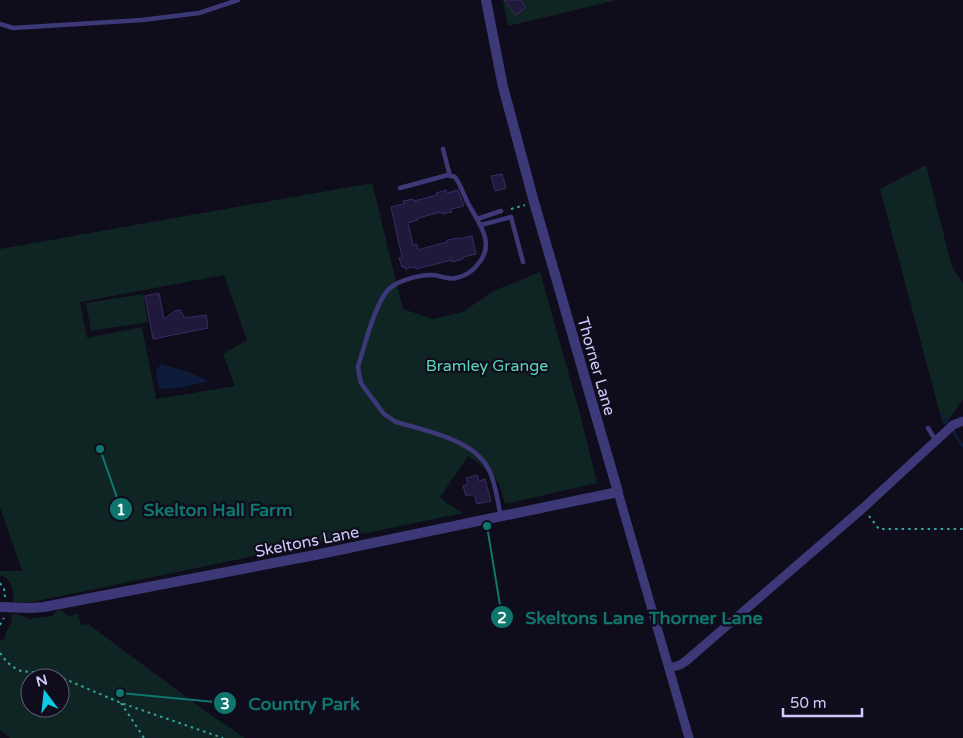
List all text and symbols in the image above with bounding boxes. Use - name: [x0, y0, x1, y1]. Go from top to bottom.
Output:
- street label: Thorner Lane: [572, 315, 620, 418]
- park label: Bramley Grange: [426, 356, 548, 376]
- callout: Skelton Hall Farm: [108, 493, 302, 526]
- text: Skelton Hall Farm: [143, 499, 293, 521]
- text: 1: [116, 501, 126, 519]
- street label: Skeltons Lane: [253, 522, 361, 562]
- callout: Skeltons Lane Thorner Lane: [490, 601, 772, 634]
- text: Skeltons Lane Thorner Lane: [525, 607, 763, 629]
- text: 2: [497, 609, 507, 627]
- north arrow: [20, 668, 70, 718]
- text: N: [34, 671, 49, 691]
- scale bar: [783, 686, 862, 718]
- callout: Country Park: [213, 687, 369, 720]
- text: Country Park: [248, 693, 360, 715]
- text: 50 m: [790, 694, 827, 712]
- text: 3: [220, 695, 230, 713]

